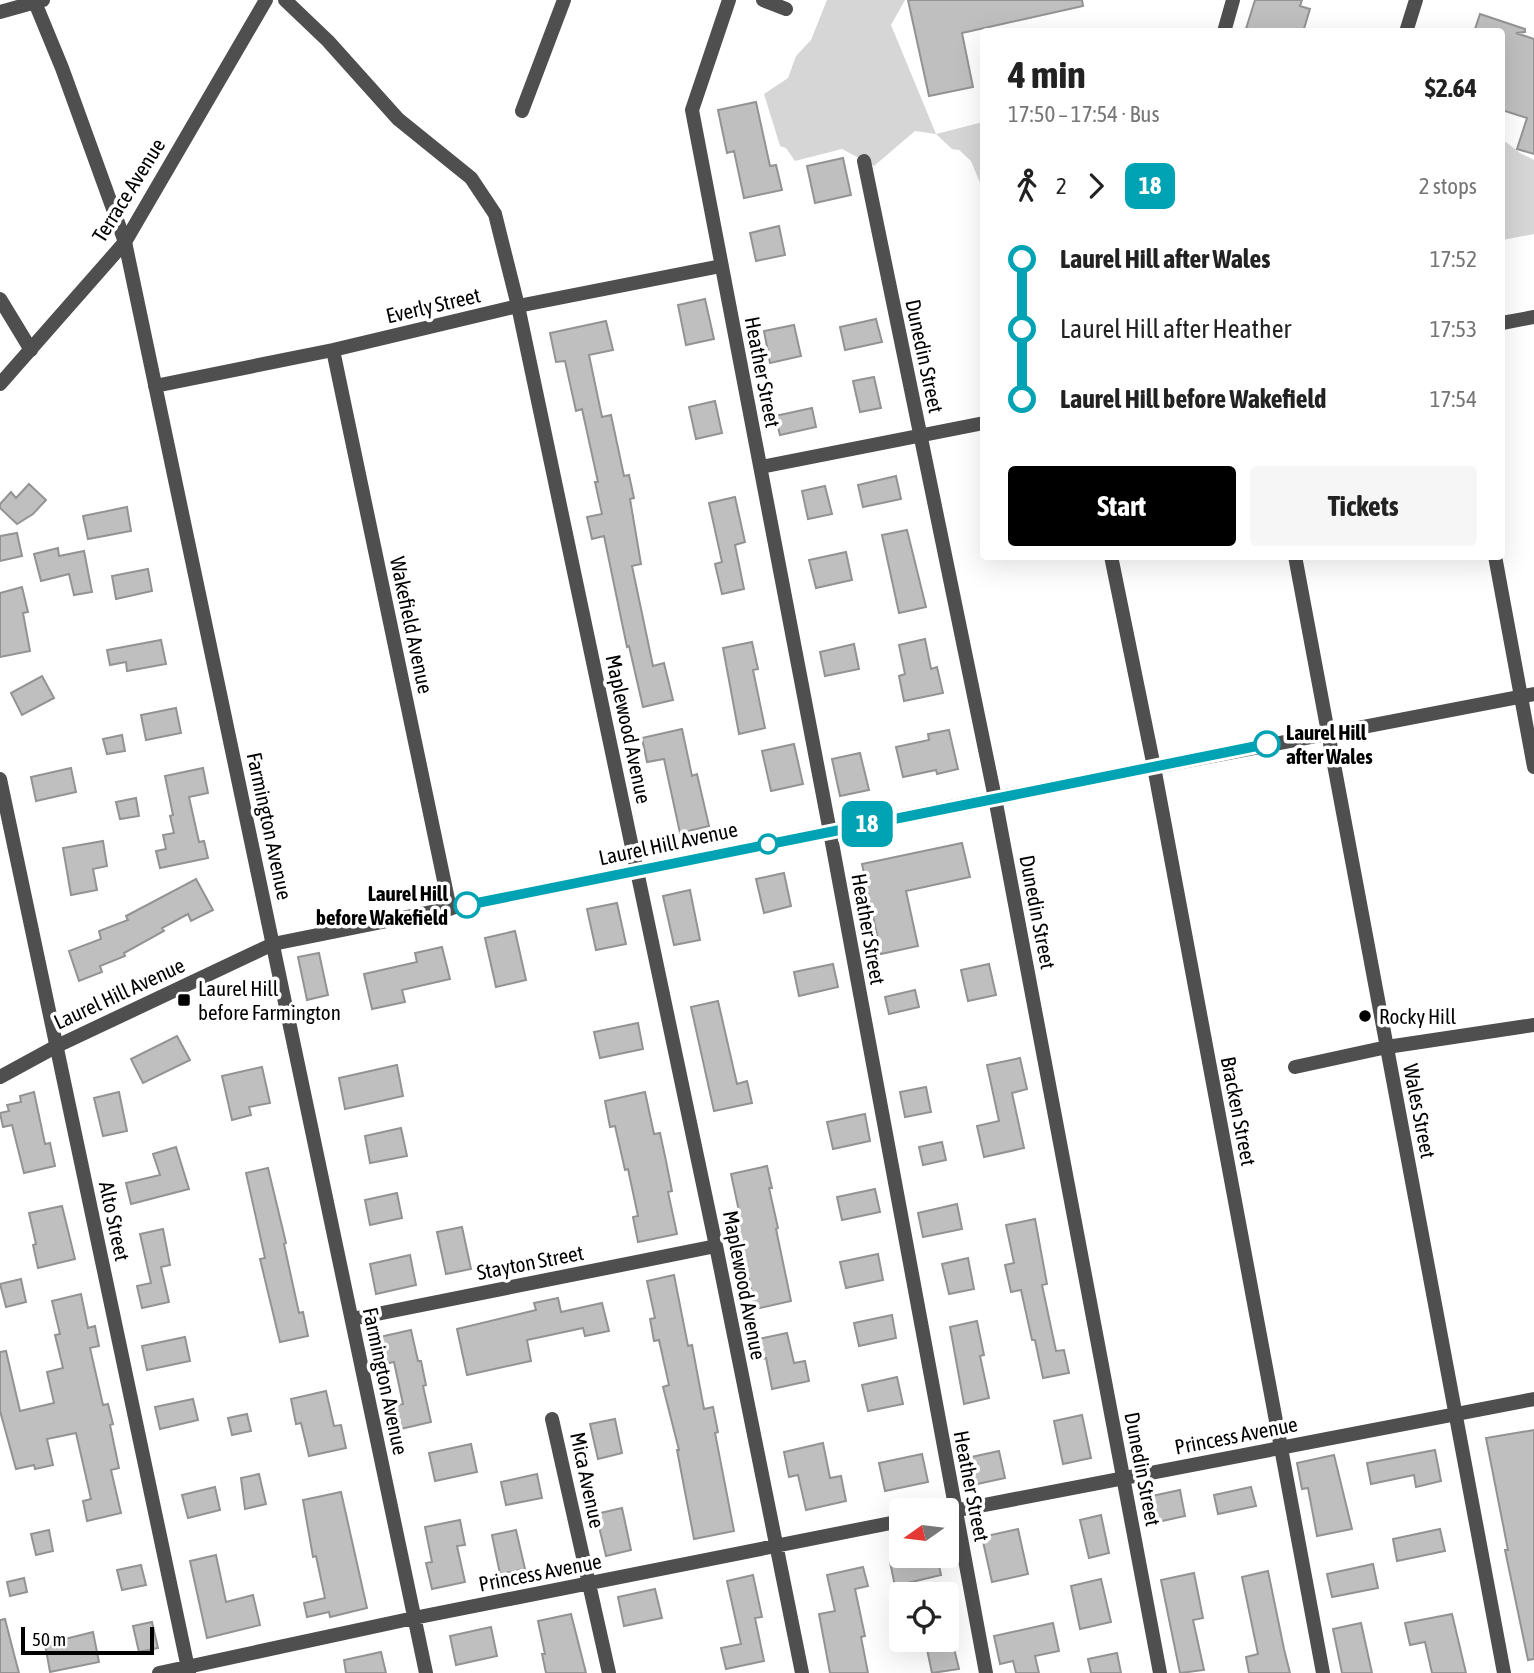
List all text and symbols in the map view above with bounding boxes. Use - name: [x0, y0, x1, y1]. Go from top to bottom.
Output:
- text: 4 min: [1008, 53, 1086, 96]
- text: $2.64: [1425, 73, 1477, 103]
- text: 17:50 – 17:54 · Bus: [1008, 101, 1160, 127]
- street label: Terrace Avenue: [87, 134, 169, 246]
- icon: walk: [1008, 167, 1046, 205]
- icon: forward: [1077, 167, 1115, 205]
- text: 18: [1139, 172, 1161, 199]
- text: 2: [1056, 173, 1067, 199]
- text: 2 stops: [1419, 173, 1477, 199]
- text: Laurel Hill after Wales: [1060, 244, 1270, 274]
- text: 17:52: [1430, 246, 1477, 272]
- street label: Everly Street: [383, 283, 483, 327]
- street label: Dunedin Street: [901, 297, 949, 415]
- text: Laurel Hill after Heather: [1060, 314, 1291, 344]
- street label: Heather Street: [740, 315, 786, 429]
- text: 17:53: [1430, 316, 1477, 342]
- text: Laurel Hill before Wakefield: [1060, 384, 1326, 414]
- text: 17:54: [1430, 386, 1477, 412]
- button: Start: [1008, 466, 1236, 546]
- button: Tickets: [1250, 466, 1477, 546]
- street label: Wakefield Avenue: [386, 554, 438, 696]
- street label: Maplewood Avenue: [602, 652, 656, 806]
- place label: Laurel Hill after Wales: [1286, 720, 1373, 768]
- marker: Laurel Hill after Wales: [1254, 731, 1280, 757]
- street label: Farmington Avenue: [243, 750, 297, 902]
- line badge: 18: [836, 801, 898, 847]
- text: 18: [856, 810, 878, 837]
- street label: Laurel Hill Avenue: [596, 817, 740, 869]
- unlabelled marker: [758, 834, 778, 854]
- street label: Dunedin Street: [1015, 853, 1061, 971]
- street label: Heather Street: [847, 872, 891, 986]
- place label: Laurel Hill before Wakefield: [316, 881, 448, 929]
- marker: Laurel Hill before Wakefield: [454, 892, 480, 918]
- street label: Laurel Hill Avenue: [50, 952, 188, 1034]
- place label: Laurel Hill before Farmington: [198, 976, 341, 1024]
- marker: Laurel Hill before Farmington: [176, 992, 192, 1008]
- place label: Rocky Hill: [1379, 1004, 1457, 1028]
- marker: Rocky Hill: [1357, 1008, 1373, 1024]
- street label: Bracken Street: [1217, 1054, 1261, 1168]
- street label: Wales Street: [1399, 1062, 1441, 1160]
- street label: Alto Street: [95, 1179, 135, 1263]
- street label: Maplewood Avenue: [719, 1208, 771, 1362]
- street label: Stayton Street: [475, 1240, 585, 1284]
- street label: Farmington Avenue: [359, 1305, 413, 1457]
- street label: Dunedin Street: [1120, 1410, 1166, 1528]
- street label: Princess Avenue: [1173, 1411, 1299, 1459]
- street label: Heather Street: [949, 1429, 995, 1543]
- street label: Mica Avenue: [566, 1430, 610, 1530]
- north arrow: [889, 1498, 959, 1568]
- map controls: [889, 1498, 959, 1652]
- street label: Princess Avenue: [477, 1548, 603, 1596]
- button: locate: [889, 1582, 959, 1652]
- scale bar: [21, 1624, 154, 1656]
- text: 50 m: [32, 1628, 66, 1650]

